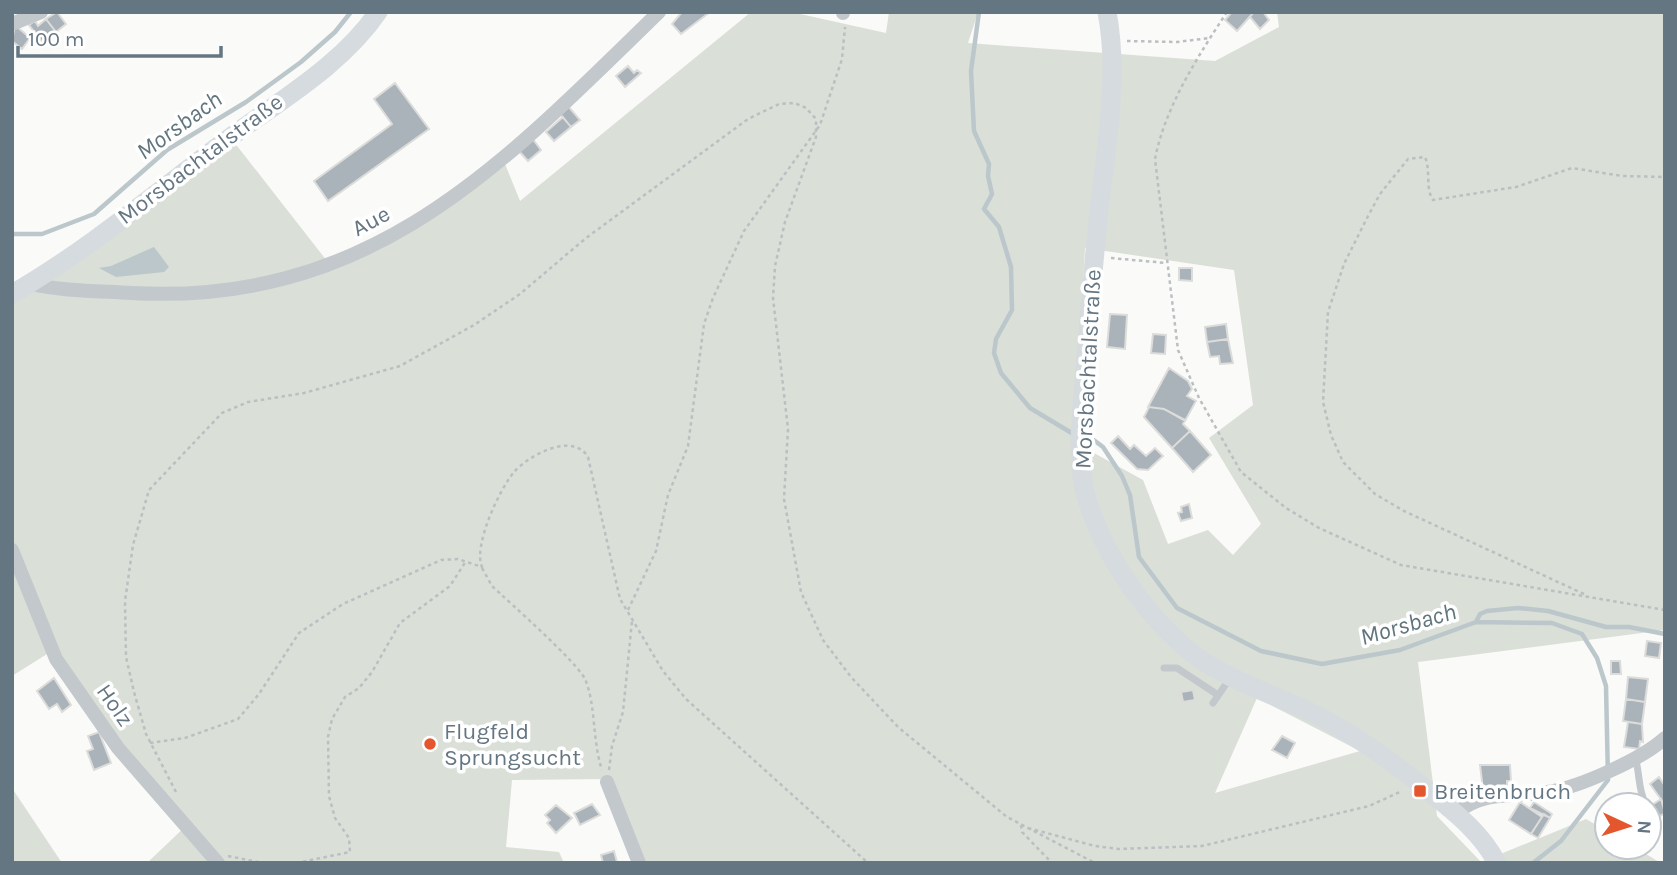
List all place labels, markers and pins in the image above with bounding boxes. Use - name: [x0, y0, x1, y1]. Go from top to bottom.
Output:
- place label: Flugfeld Sprungsucht: [444, 718, 581, 771]
- marker: Flugfeld Sprungsucht: [422, 736, 438, 752]
- place label: Breitenbruch: [1434, 778, 1571, 805]
- marker: Breitenbruch: [1412, 783, 1428, 799]

